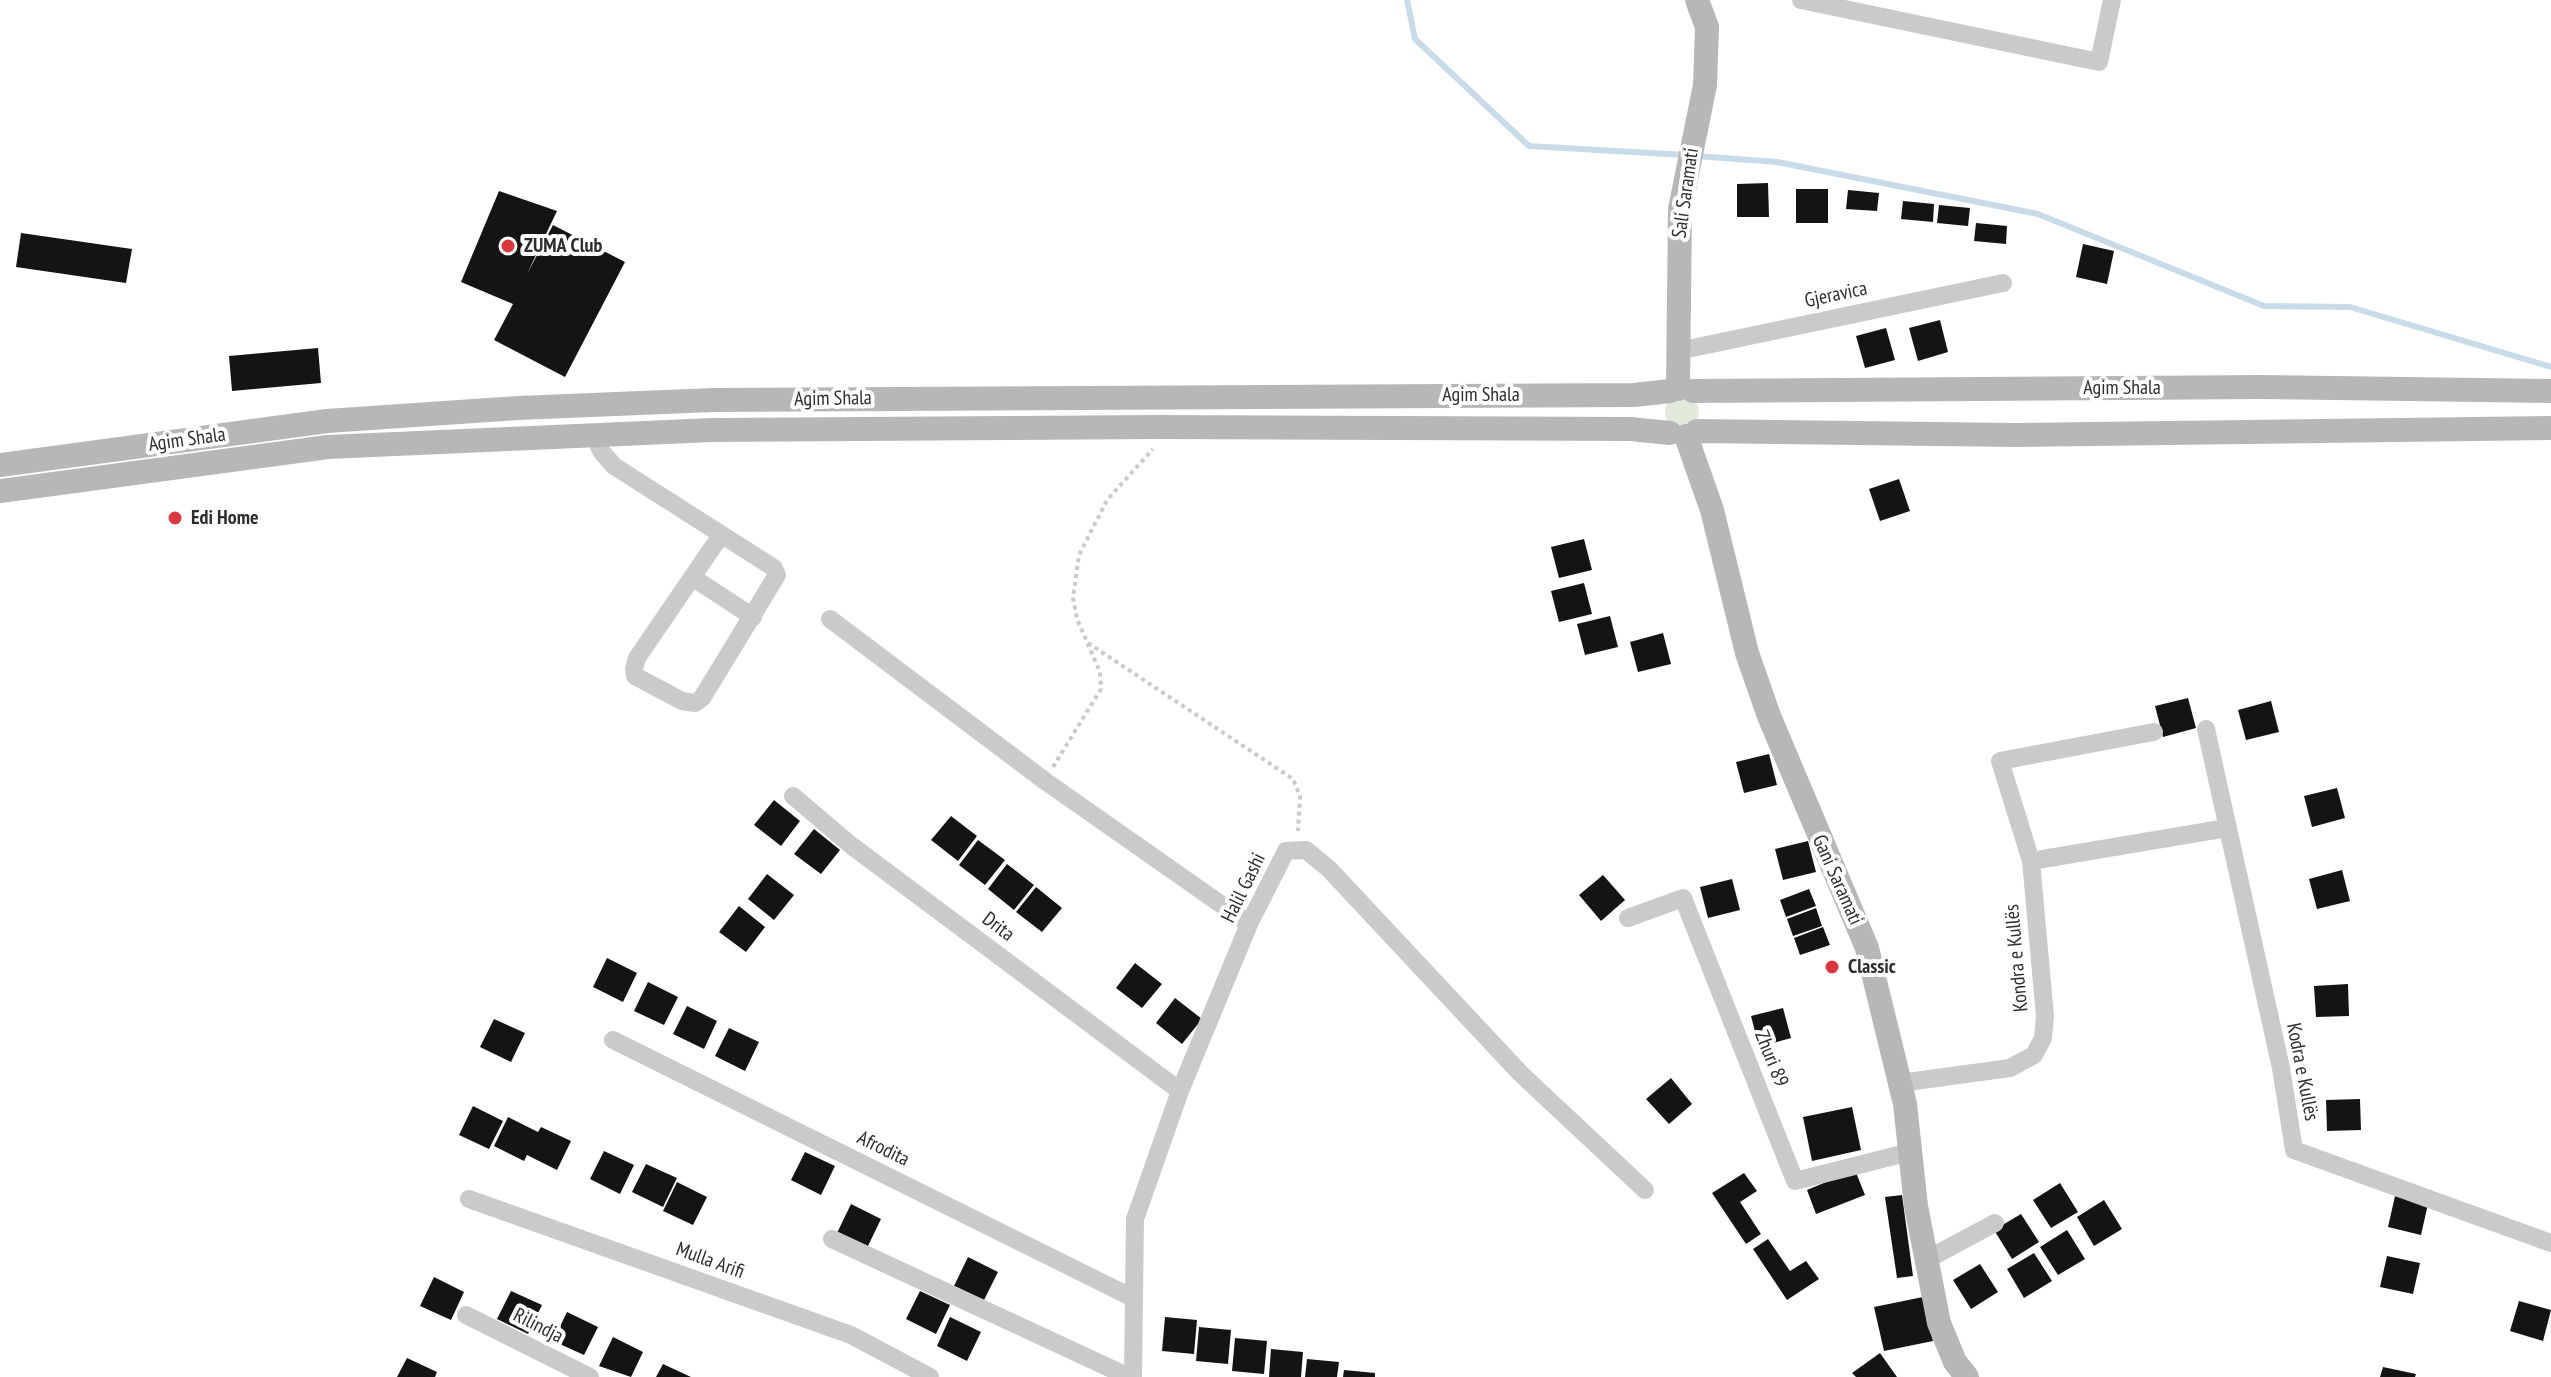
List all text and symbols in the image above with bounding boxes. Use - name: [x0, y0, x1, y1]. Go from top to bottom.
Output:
- street label: Sali Saramati: [1668, 146, 1704, 240]
- place label: ZUMA Club: [524, 234, 602, 258]
- marker: ZUMA Club: [499, 237, 517, 255]
- street label: Gjeravica: [1803, 277, 1869, 313]
- street label: Agim Shala: [2083, 376, 2161, 400]
- street label: Agim Shala: [1442, 383, 1520, 407]
- street label: Agim Shala: [794, 386, 872, 412]
- street label: Agim Shala: [147, 423, 227, 457]
- place label: Edi Home: [191, 506, 258, 530]
- marker: Edi Home: [166, 509, 184, 527]
- street label: Gani Saramati: [1806, 831, 1868, 929]
- street label: Halil Gashi: [1217, 849, 1271, 927]
- street label: Kondra e Kullës: [2000, 903, 2034, 1013]
- street label: Drita: [977, 907, 1019, 947]
- place label: Classic: [1848, 955, 1896, 979]
- marker: Classic: [1823, 958, 1841, 976]
- street label: Kodra e Kullës: [2281, 1021, 2323, 1123]
- street label: Zhuri 89: [1749, 1027, 1793, 1091]
- street label: Afrodita: [853, 1126, 913, 1172]
- street label: Mulla Arifi: [673, 1238, 747, 1284]
- street label: Rilindja: [509, 1303, 567, 1349]

